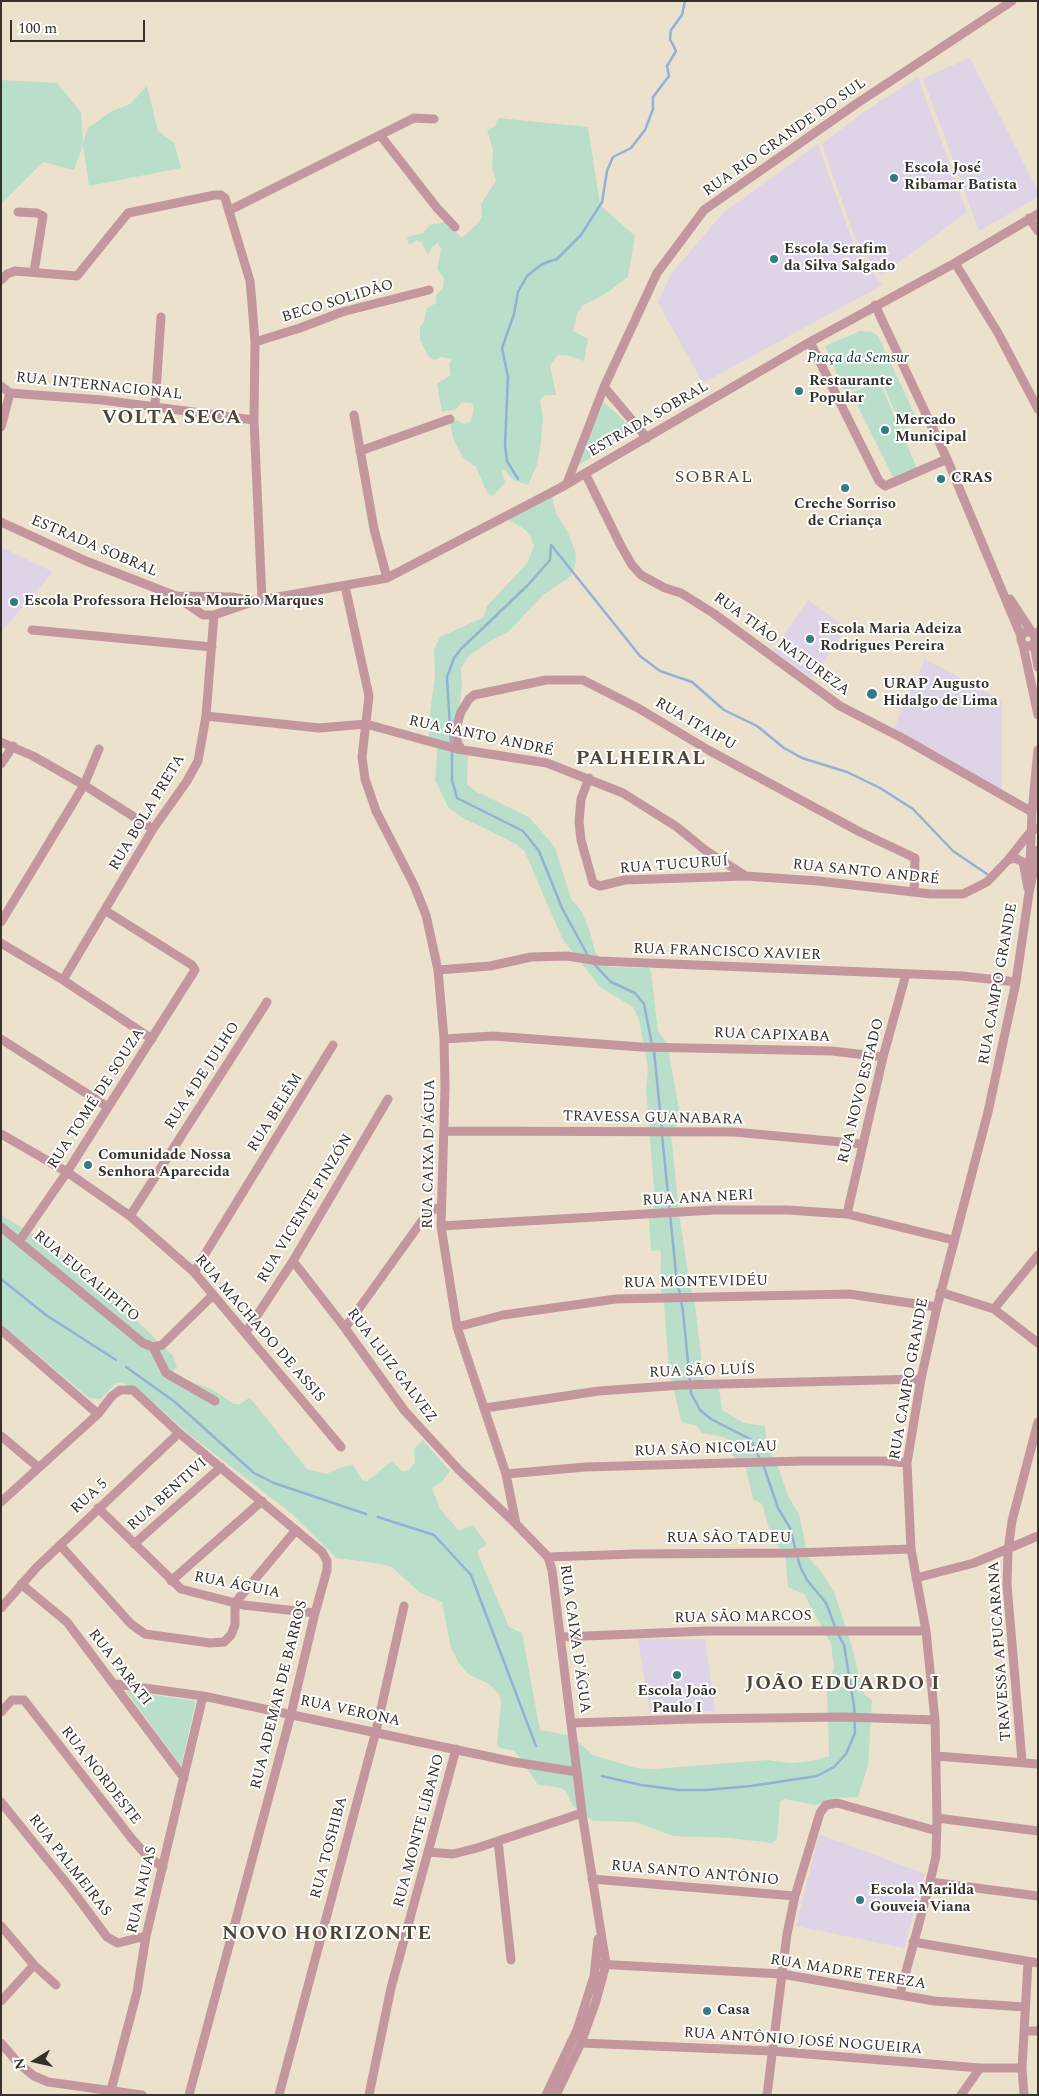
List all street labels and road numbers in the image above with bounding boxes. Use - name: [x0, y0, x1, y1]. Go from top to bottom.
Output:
- street label: RUA RIO GRANDE DO SUL: [700, 75, 870, 201]
- street label: BECO SOLIDÃO: [280, 276, 396, 328]
- street label: RUA INTERNACIONAL: [15, 369, 183, 405]
- street label: ESTRADA SOBRAL: [586, 378, 712, 462]
- street label: ESTRADA SOBRAL: [28, 512, 160, 582]
- street label: RUA TIÃO NATUREZA: [709, 590, 853, 700]
- street label: RUA ITAIPU: [651, 695, 739, 755]
- street label: RUA SANTO ANDRÉ: [407, 713, 555, 761]
- street label: RUA BOLA PRETA: [106, 752, 190, 874]
- street label: RUA TUCURUÍ: [619, 853, 729, 879]
- street label: RUA SANTO ANDRÉ: [792, 856, 940, 890]
- street label: RUA CAMPO GRANDE: [976, 902, 1022, 1066]
- street label: RUA FRANCISCO XAVIER: [633, 941, 821, 965]
- street label: RUA NOVO ESTADO: [835, 1017, 889, 1165]
- street label: RUA 4 DE JULHO: [162, 1019, 244, 1133]
- street label: RUA TOMÉ DE SOUZA: [45, 1025, 149, 1173]
- street label: RUA CAPIXABA: [714, 1025, 830, 1047]
- street label: RUA BELÉM: [245, 1070, 307, 1156]
- street label: RUA CAIXA D'ÁGUA: [420, 1079, 440, 1229]
- street label: TRAVESSA GUANABARA: [563, 1108, 743, 1130]
- street label: RUA VICENTE PINZÓN: [254, 1131, 358, 1287]
- street label: RUA ANA NERI: [642, 1187, 754, 1211]
- street label: RUA EUCALIPITO: [29, 1227, 143, 1327]
- street label: RUA MACHADO DE ASSIS: [190, 1252, 328, 1406]
- street label: RUA MONTEVIDÉU: [623, 1273, 769, 1293]
- street label: RUA CAMPO GRANDE: [887, 1297, 933, 1461]
- street label: RUA LUIZ GALVEZ: [342, 1305, 440, 1427]
- street label: RUA SÃO LUÍS: [649, 1361, 755, 1383]
- street label: RUA SÃO NICOLAU: [634, 1439, 778, 1461]
- street label: RUA BENTIVI: [125, 1455, 211, 1535]
- street label: RUA 5: [68, 1476, 112, 1518]
- street label: RUA SÃO TADEU: [666, 1530, 792, 1548]
- street label: TRAVESSA APUCARANA: [986, 1561, 1016, 1741]
- street label: RUA CAIXA D'ÁGUA: [555, 1563, 593, 1715]
- street label: RUA ÁGUIA: [192, 1569, 282, 1603]
- street label: RUA ADEMAR DE BARROS: [248, 1599, 312, 1791]
- street label: RUA SÃO MARCOS: [674, 1608, 812, 1628]
- street label: RUA PARATI: [83, 1626, 155, 1710]
- street label: RUA VERONA: [298, 1693, 402, 1731]
- street label: RUA NORDESTE: [56, 1723, 144, 1829]
- street label: RUA MONTE LÍBANO: [391, 1752, 449, 1910]
- street label: RUA TOSHIBA: [308, 1795, 352, 1901]
- street label: RUA PALMEIRAS: [24, 1811, 114, 1921]
- street label: RUA NAUAS: [124, 1845, 162, 1935]
- street label: RUA SANTO ANTÔNIO: [610, 1858, 780, 1890]
- street label: RUA MADRE TEREZA: [769, 1952, 927, 1994]
- street label: RUA ANTÔNIO JOSÉ NOGUEIRA: [683, 2025, 923, 2059]

